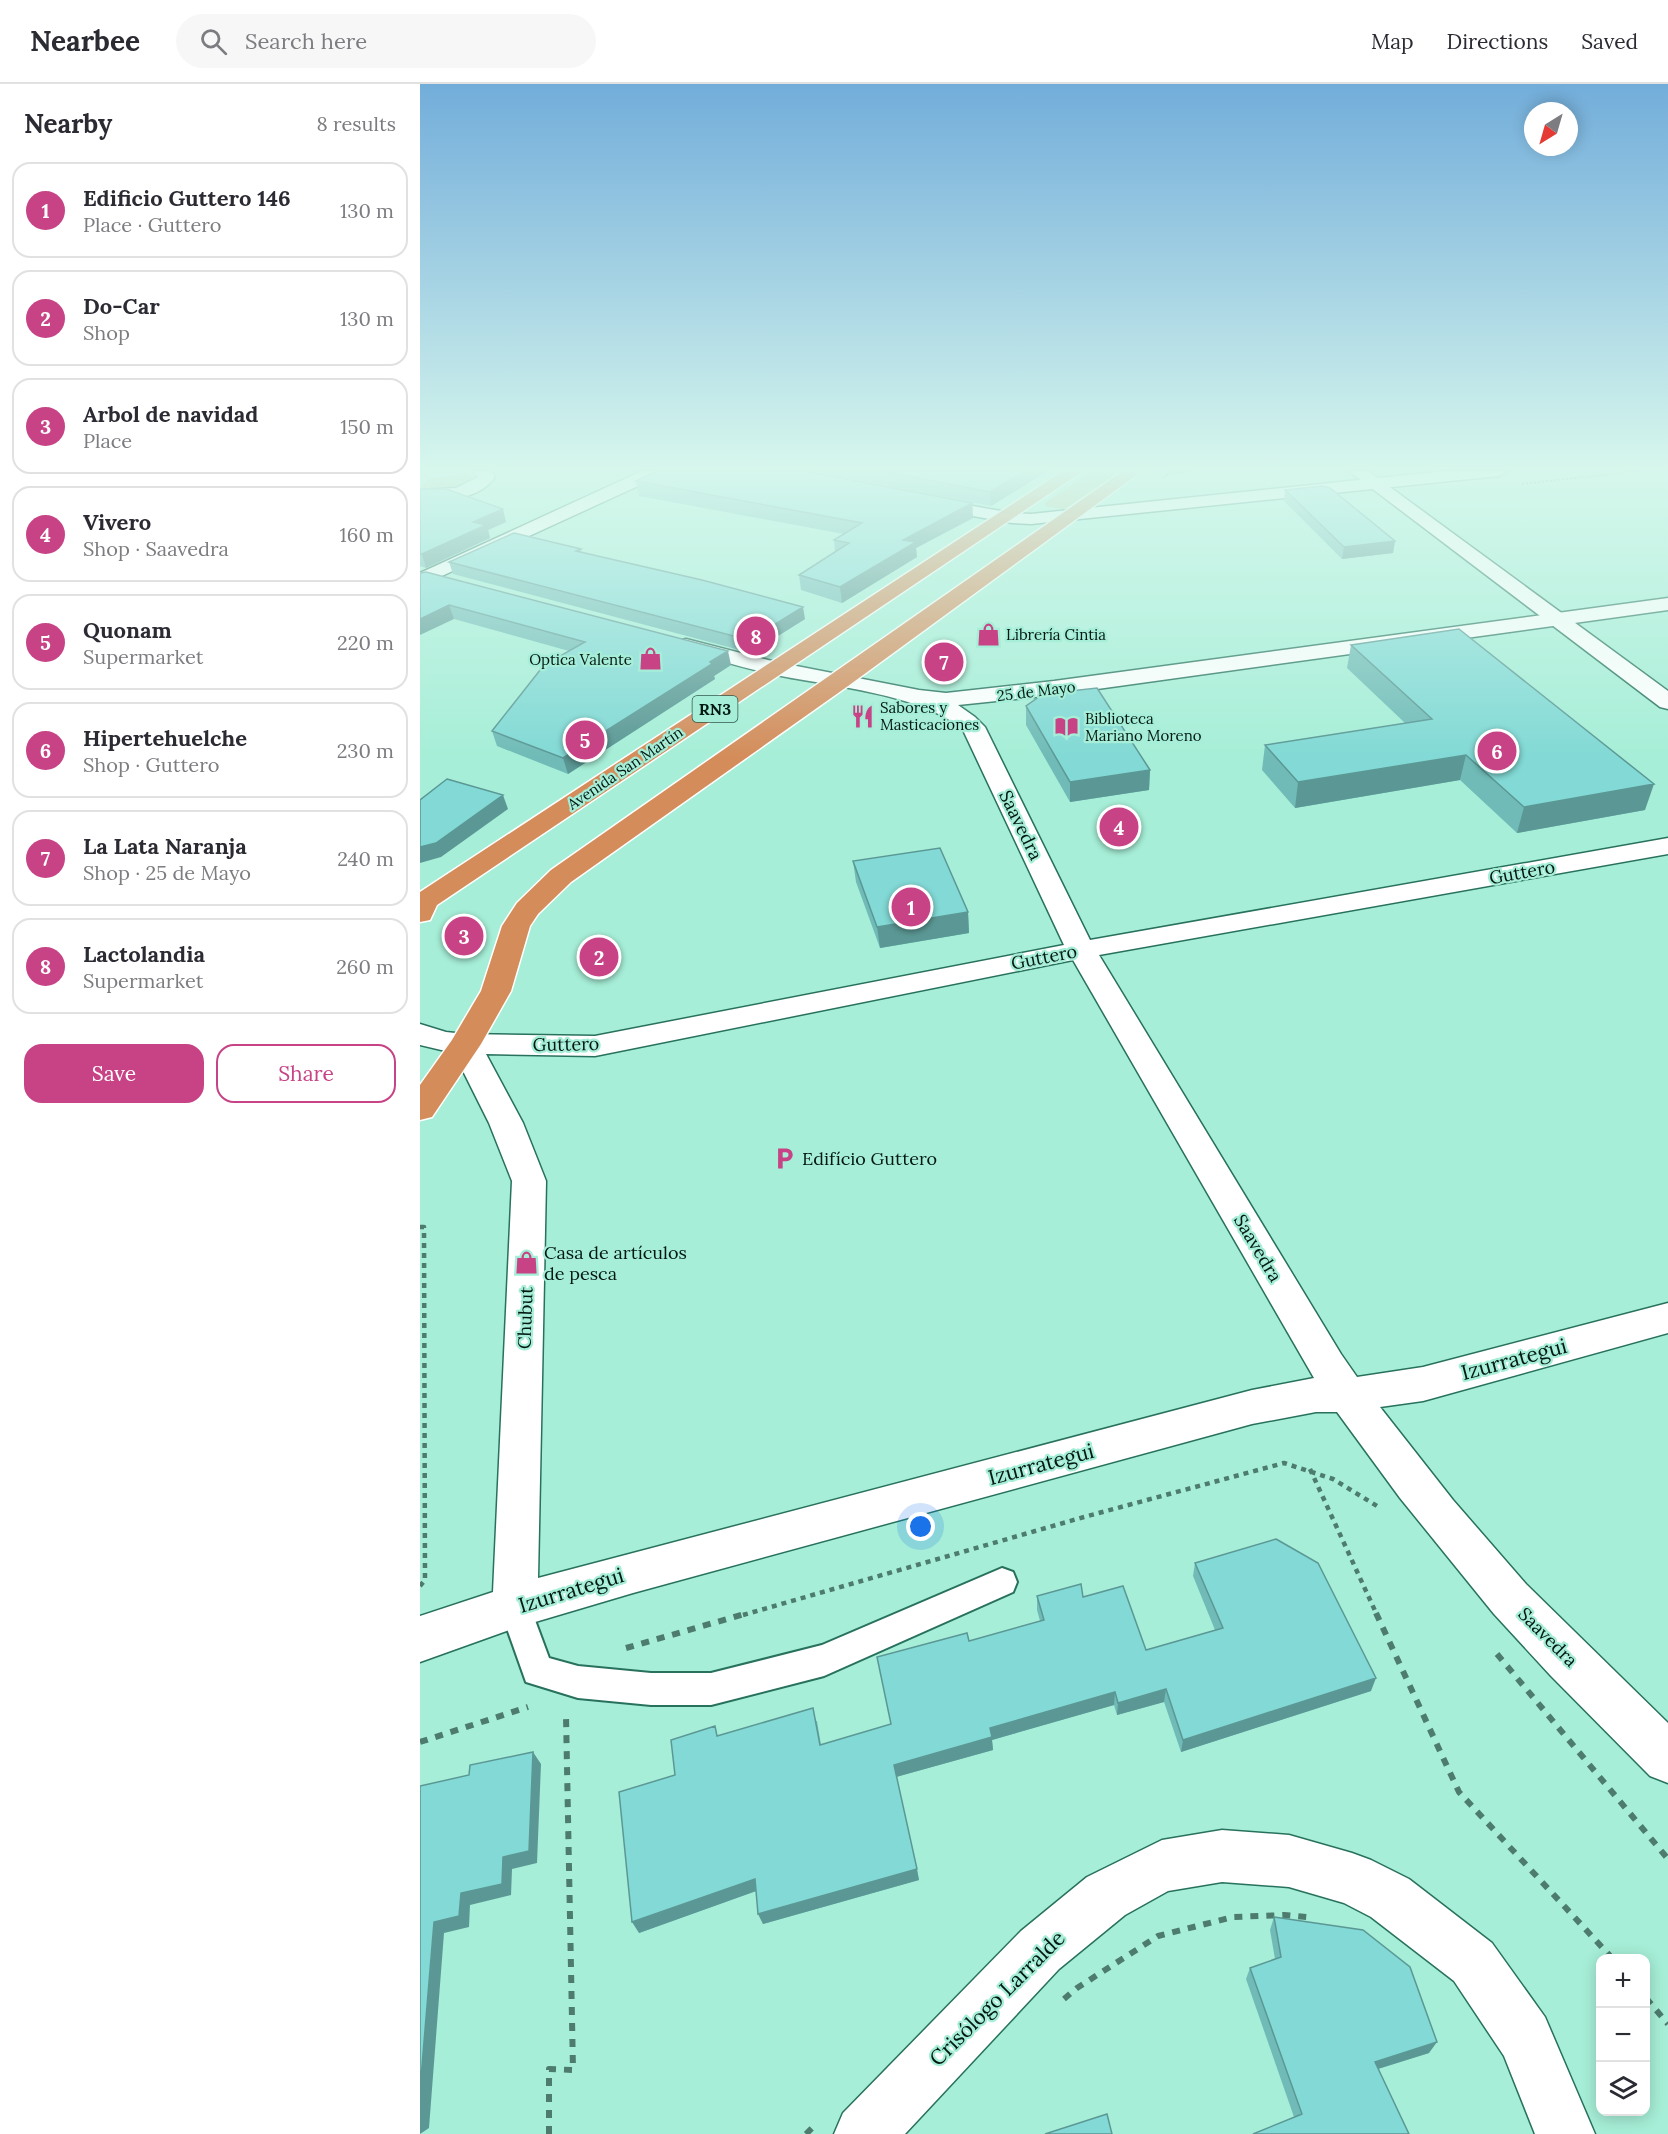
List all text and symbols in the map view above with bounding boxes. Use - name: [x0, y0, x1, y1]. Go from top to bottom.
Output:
- search box: [176, 14, 596, 68]
- text: Nearbee: [30, 23, 140, 59]
- icon: search: [197, 25, 230, 58]
- text: Search here: [245, 27, 367, 55]
- text: Map: [1371, 28, 1414, 55]
- text: Directions: [1447, 28, 1548, 55]
- text: Saved: [1581, 28, 1638, 55]
- north arrow: [1524, 102, 1578, 156]
- text: Nearby: [24, 107, 112, 140]
- text: 8 results: [317, 111, 396, 136]
- text: Edificio Guttero 146: [83, 184, 291, 212]
- text: 1: [41, 198, 50, 223]
- text: 130 m: [340, 198, 394, 223]
- text: Place · Guttero: [83, 212, 222, 237]
- text: Do-Car: [83, 292, 160, 320]
- text: 2: [40, 306, 51, 331]
- text: 130 m: [340, 306, 394, 331]
- text: Shop: [83, 320, 130, 345]
- text: Arbol de navidad: [83, 400, 258, 428]
- text: 3: [40, 414, 51, 439]
- text: 150 m: [340, 414, 394, 439]
- text: Place: [83, 428, 132, 453]
- text: Vivero: [83, 508, 151, 536]
- text: 4: [40, 522, 51, 547]
- text: 160 m: [340, 522, 394, 547]
- text: Shop · Saavedra: [83, 536, 229, 561]
- pin: 8: [736, 614, 776, 658]
- text: Quonam: [83, 616, 172, 644]
- shop icon: Librería Cintia: [975, 621, 1001, 647]
- place label: Librería Cintia: [1006, 625, 1106, 644]
- text: 5: [40, 630, 51, 655]
- text: 220 m: [337, 630, 394, 655]
- pin: 7: [924, 640, 964, 684]
- text: Supermarket: [83, 644, 203, 669]
- shop icon: Optica Valente: [637, 646, 663, 672]
- place label: Optica Valente: [529, 650, 632, 669]
- street label: 25 de Mayo: [996, 677, 1077, 705]
- road number: RN3: [692, 696, 738, 722]
- place label: Sabores y Masticaciones: [880, 698, 979, 734]
- restaurant icon: Sabores y Masticaciones: [849, 703, 875, 729]
- place label: Biblioteca Mariano Moreno: [1085, 709, 1202, 745]
- library icon: Biblioteca Mariano Moreno: [1054, 714, 1080, 740]
- pin: 5: [566, 718, 604, 762]
- street label: Avenida San Martín: [563, 722, 686, 814]
- text: Hipertehuelche: [83, 724, 247, 752]
- pin: 6: [1478, 728, 1516, 774]
- text: 6: [40, 738, 51, 763]
- text: 230 m: [337, 738, 394, 763]
- text: Shop · Guttero: [83, 752, 219, 777]
- street label: Saavedra: [994, 786, 1048, 864]
- pin: 4: [1100, 804, 1138, 850]
- text: La Lata Naranja: [83, 832, 247, 860]
- text: 7: [41, 846, 50, 871]
- text: 240 m: [337, 846, 394, 871]
- street label: Guttero: [1487, 855, 1557, 889]
- text: Shop · 25 de Mayo: [83, 860, 251, 885]
- pin: 1: [892, 884, 930, 930]
- pin: 3: [444, 914, 483, 958]
- pin: 2: [580, 934, 618, 980]
- street label: Guttero: [1009, 939, 1079, 975]
- text: Lactolandia: [83, 940, 205, 968]
- text: 8: [40, 954, 51, 979]
- text: 260 m: [336, 954, 394, 979]
- text: Supermarket: [83, 968, 203, 993]
- street label: Guttero: [533, 1032, 599, 1056]
- button: Save: [24, 1044, 204, 1103]
- button: Share: [216, 1044, 396, 1103]
- parking icon: Edifício Guttero: [771, 1145, 797, 1171]
- place label: Edifício Guttero: [802, 1147, 937, 1170]
- street label: Saavedra: [1229, 1210, 1287, 1286]
- place label: Casa de artículos de pesca: [544, 1241, 687, 1285]
- shop icon: Casa de artículos de pesca: [513, 1249, 539, 1275]
- street label: Chubut: [512, 1286, 538, 1350]
- street label: Izurrategui: [1458, 1332, 1570, 1386]
- street label: Izurrategui: [985, 1437, 1097, 1491]
- your location: [906, 1512, 935, 1541]
- street label: Izurrategui: [515, 1561, 627, 1619]
- street label: Saavedra: [1513, 1602, 1583, 1672]
- street label: Crisólogo Larralde: [923, 1924, 1071, 2072]
- map controls: [1596, 1954, 1650, 2116]
- button: +: [1596, 1954, 1650, 2008]
- button: −: [1596, 2008, 1650, 2062]
- button: layers: [1596, 2062, 1650, 2116]

